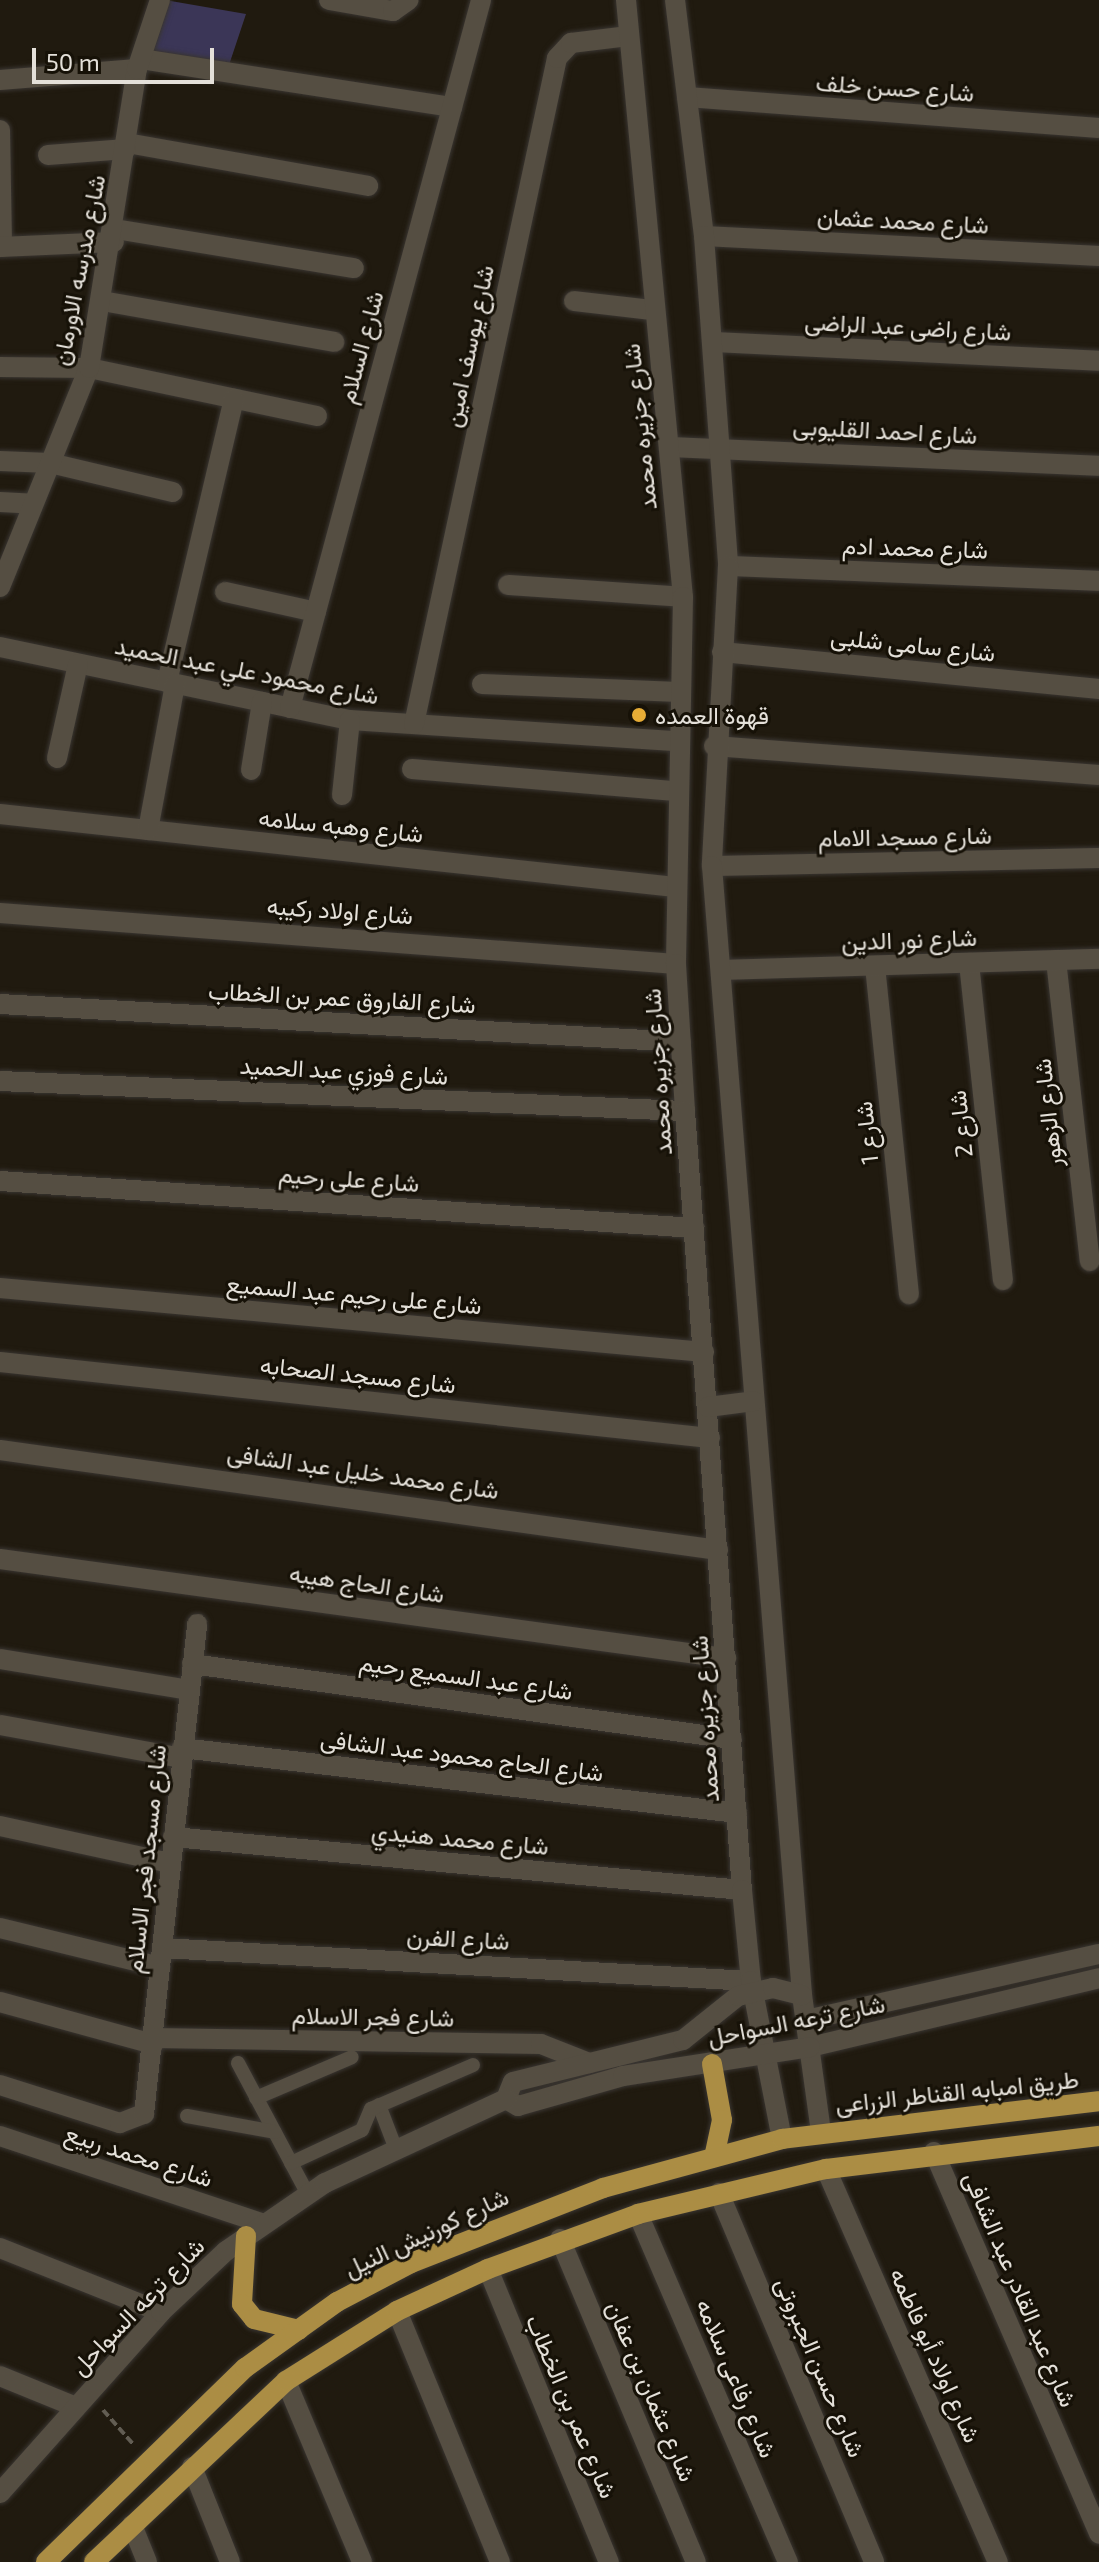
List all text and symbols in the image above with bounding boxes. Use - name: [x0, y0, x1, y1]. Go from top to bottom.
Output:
- scale bar: [36, 32, 218, 82]
- text: 50 m: [46, 47, 100, 76]
- street label: شارع حسن خلف: [815, 67, 975, 107]
- street label: شارع مدرسه الاورمان: [45, 172, 111, 368]
- street label: شارع محمد عثمان: [816, 201, 990, 239]
- street label: شارع يوسف امين: [437, 262, 499, 430]
- street label: شارع السلام: [331, 288, 389, 406]
- street label: شارع راضى عبد الراضى: [804, 306, 1012, 346]
- street label: شارع جزيره محمد: [616, 343, 662, 511]
- street label: شارع احمد القليوبى: [792, 411, 978, 449]
- street label: شارع محمد ادم: [842, 530, 988, 564]
- street label: شارع سامى شلبى: [829, 621, 997, 667]
- street label: شارع محمود علي عبد الحميد: [113, 630, 381, 710]
- place label: قهوة العمده: [655, 701, 769, 729]
- marker: قهوة العمده: [630, 706, 648, 724]
- street label: شارع وهبه سلامه: [257, 802, 425, 848]
- street label: شارع مسجد الامام: [818, 820, 992, 852]
- street label: شارع اولاد ركيبه: [266, 891, 414, 929]
- street label: شارع نور الدين: [841, 922, 977, 956]
- street label: شارع الفاروق عمر بن الخطاب: [208, 976, 476, 1018]
- street label: شارع جزيره محمد: [637, 988, 677, 1156]
- street label: شارع فوزي عبد الحميد: [239, 1050, 449, 1090]
- street label: شارع الزهور: [1027, 1057, 1067, 1169]
- street label: شارع 2: [942, 1089, 978, 1159]
- street label: شارع 1: [848, 1100, 884, 1166]
- street label: شارع على رحيم: [278, 1159, 420, 1197]
- street label: شارع على رحيم عبد السميع: [225, 1268, 483, 1320]
- street label: شارع مسجد الصحابه: [259, 1349, 457, 1399]
- street label: شارع محمد خليل عبد الشافى: [225, 1438, 501, 1504]
- street label: شارع الحاج هيبه: [288, 1558, 446, 1608]
- street label: شارع جزيره محمد: [684, 1635, 724, 1803]
- street label: شارع عبد السميع رحيم: [357, 1647, 575, 1705]
- street label: شارع الحاج محمود عبد الشافى: [319, 1723, 605, 1787]
- street label: شارع مسجد فجر الاسلام: [119, 1743, 171, 1975]
- street label: شارع محمد هنيدي: [370, 1816, 550, 1860]
- street label: شارع الفرن: [406, 1921, 510, 1955]
- street label: شارع ترعه السواحل: [705, 1989, 887, 2051]
- street label: شارع فجر الاسلام: [292, 2000, 454, 2032]
- street label: طريق امبابه القناطر الزراعى: [834, 2064, 1080, 2118]
- street label: شارع محمد ربيع: [61, 2118, 217, 2192]
- street label: شارع عبد القادر عبد الشافى: [958, 2167, 1084, 2411]
- street label: شارع كورنيش النيل: [339, 2181, 513, 2283]
- street label: شارع ترعه السواحل: [64, 2231, 210, 2381]
- street label: شارع اولاد أبو فاطمه: [885, 2263, 987, 2447]
- street label: شارع حسن الجبروتى: [770, 2273, 872, 2461]
- street label: شارع رفاعى سلامه: [691, 2294, 783, 2462]
- street label: شارع عثمان بن عفان: [601, 2297, 703, 2485]
- street label: شارع عمر بن الخطاب: [520, 2310, 624, 2502]

